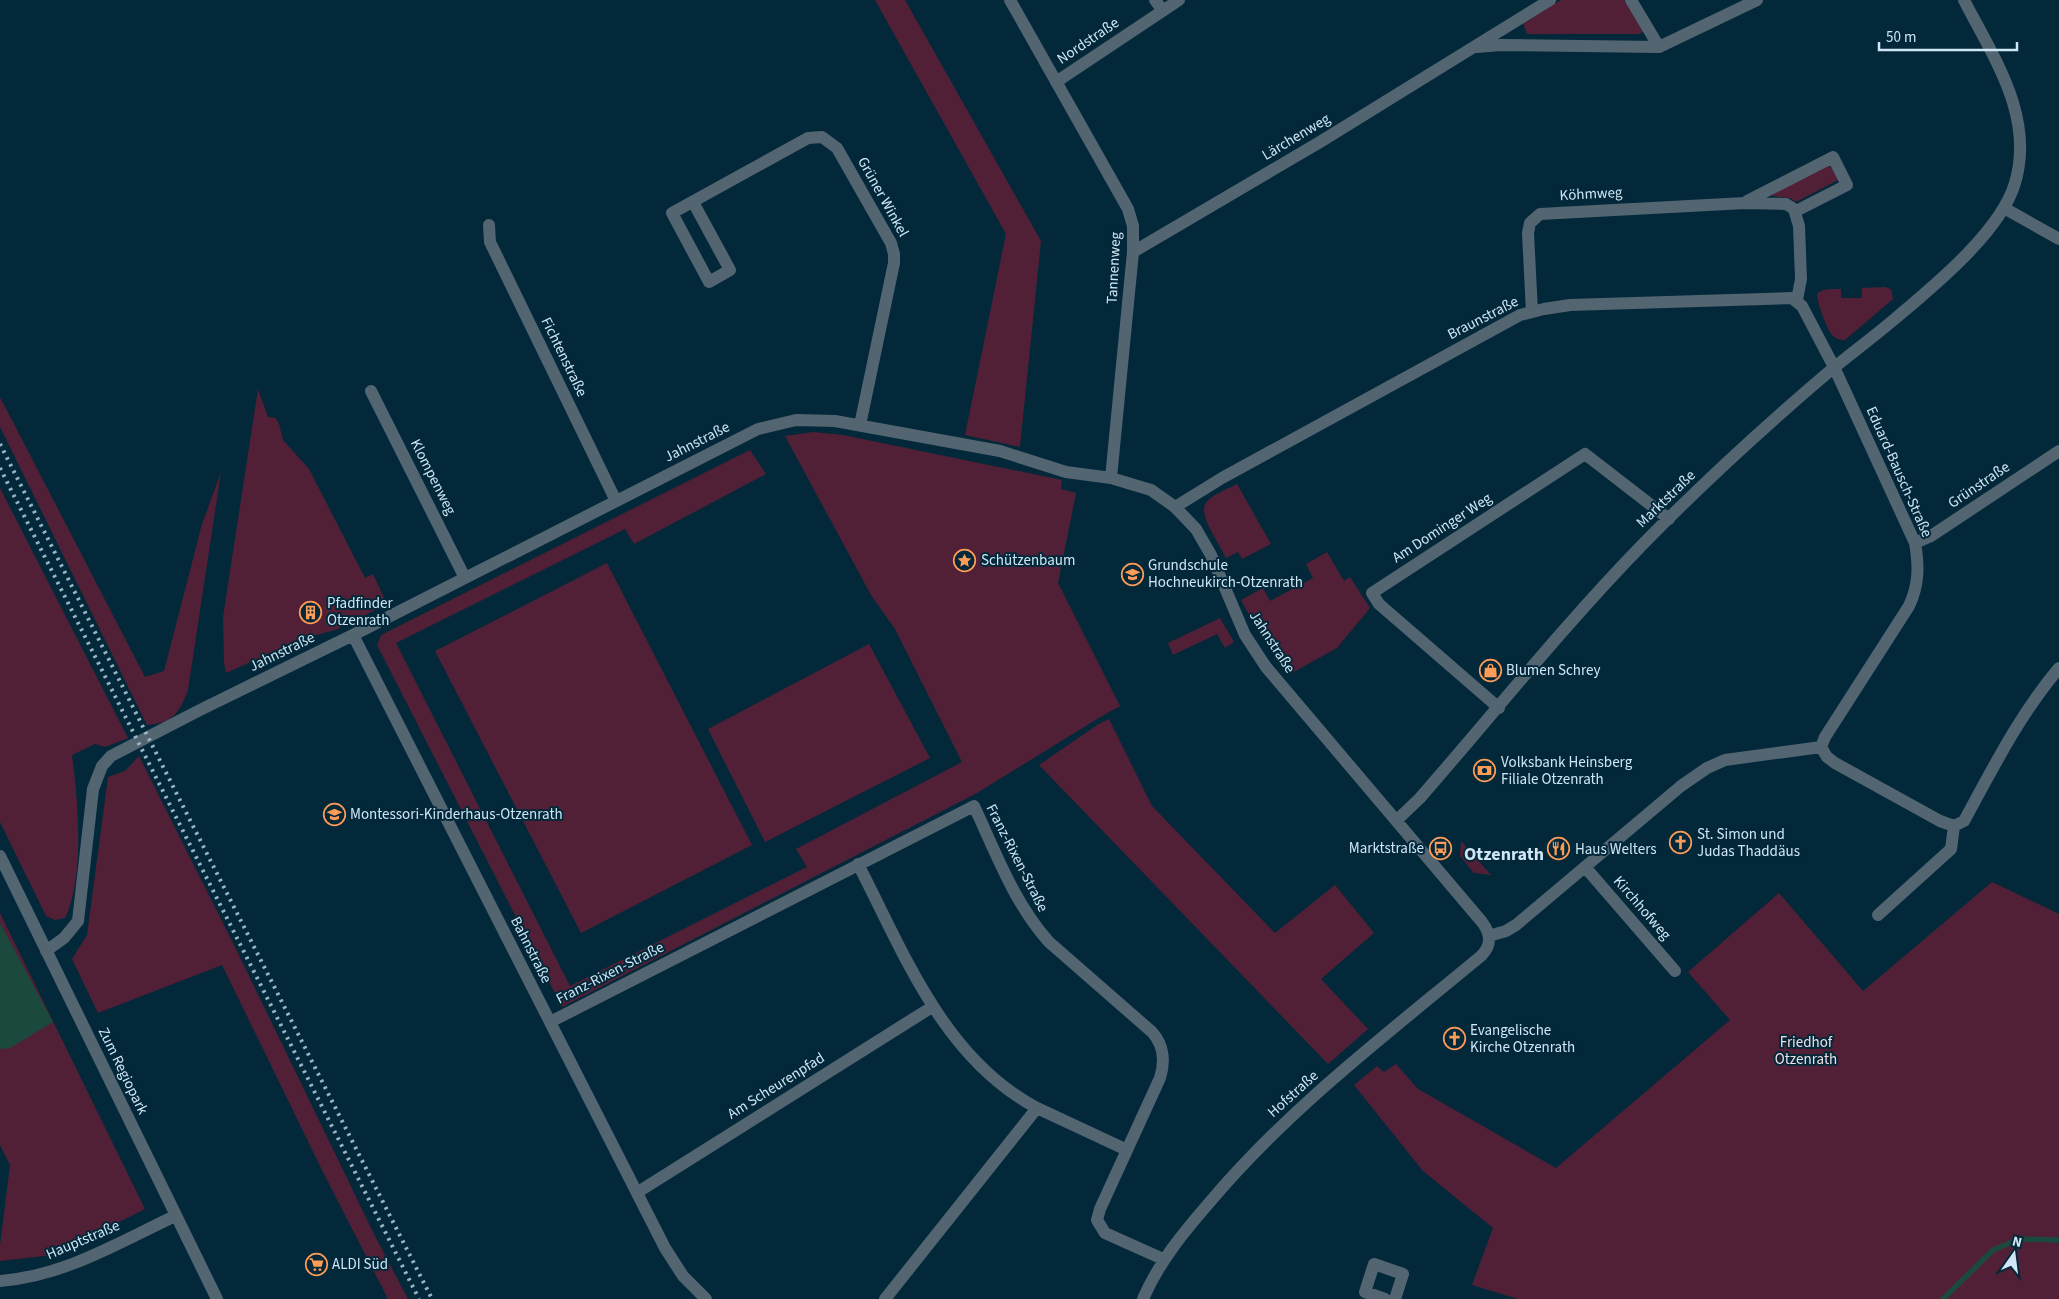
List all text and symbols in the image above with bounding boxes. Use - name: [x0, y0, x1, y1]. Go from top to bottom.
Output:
- street label: Nordstraße: [1053, 13, 1123, 69]
- scale bar: [1879, 20, 2016, 52]
- text: 50 m: [1886, 27, 1916, 48]
- street label: Lärchenweg: [1258, 108, 1334, 166]
- street label: Grüner Winkel: [852, 153, 914, 241]
- street label: Köhmweg: [1559, 182, 1623, 206]
- street label: Tannenweg: [1102, 231, 1126, 305]
- street label: Braunstraße: [1444, 291, 1522, 345]
- street label: Fichtenstraße: [536, 314, 592, 400]
- street label: Eduard-Bausch-Straße: [1861, 403, 1937, 541]
- street label: Jahnstraße: [661, 417, 733, 467]
- street label: Klompenweg: [405, 435, 461, 519]
- street label: Grünstraße: [1944, 457, 2014, 513]
- street label: Marktstraße: [1632, 465, 1700, 533]
- street label: Am Dominger Weg: [1388, 488, 1496, 568]
- place icon: Schützenbaum: [953, 548, 977, 572]
- place label: Schützenbaum: [981, 550, 1075, 571]
- place label: Grundschule Hochneukirch-Otzenrath: [1148, 555, 1303, 593]
- school or university icon: Grundschule Hochneukirch-Otzenrath: [1120, 562, 1144, 586]
- place label: Pfadfinder Otzenrath: [327, 593, 393, 631]
- building icon: Pfadfinder Otzenrath: [299, 600, 323, 624]
- street label: Jahnstraße: [1244, 607, 1300, 677]
- street label: Jahnstraße: [246, 627, 318, 677]
- shop icon: Blumen Schrey: [1478, 658, 1502, 682]
- place label: Blumen Schrey: [1506, 660, 1600, 681]
- place label: Volksbank Heinsberg Filiale Otzenrath: [1501, 752, 1633, 790]
- bank icon: Volksbank Heinsberg Filiale Otzenrath: [1473, 759, 1497, 783]
- street label: Franz-Rixen-Straße: [981, 800, 1053, 916]
- school or university icon: Montessori-Kinderhaus-Otzenrath: [322, 802, 346, 826]
- place label: Montessori-Kinderhaus-Otzenrath: [350, 804, 563, 825]
- place label: St. Simon und Judas Thaddäus: [1697, 824, 1800, 862]
- church icon: St. Simon und Judas Thaddäus: [1669, 831, 1693, 855]
- bus stop icon: Marktstraße: [1428, 836, 1452, 860]
- restaurant icon: Haus Welters: [1547, 837, 1571, 861]
- place label: Marktstraße: [1349, 838, 1424, 859]
- place label: Haus Welters: [1575, 839, 1657, 860]
- district label: Otzenrath: [1464, 842, 1544, 867]
- street label: Kirchhofweg: [1608, 871, 1676, 945]
- street label: Bahnstraße: [505, 913, 557, 987]
- street label: Franz-Rixen-Straße: [552, 937, 668, 1009]
- place label: Evangelische Kirche Otzenrath: [1470, 1020, 1575, 1058]
- street label: Zum Regiopark: [93, 1024, 153, 1119]
- church icon: Evangelische Kirche Otzenrath: [1442, 1027, 1466, 1051]
- park label: Friedhof Otzenrath: [1775, 1032, 1837, 1070]
- street label: Am Scheurenpfad: [723, 1048, 829, 1124]
- street label: Hofstraße: [1263, 1066, 1323, 1122]
- street label: Hauptstraße: [43, 1215, 123, 1265]
- north arrow: [1989, 1229, 2039, 1279]
- text: N: [2010, 1232, 2024, 1253]
- supermarket icon: ALDI Süd: [304, 1252, 328, 1276]
- place label: ALDI Süd: [332, 1254, 388, 1275]

